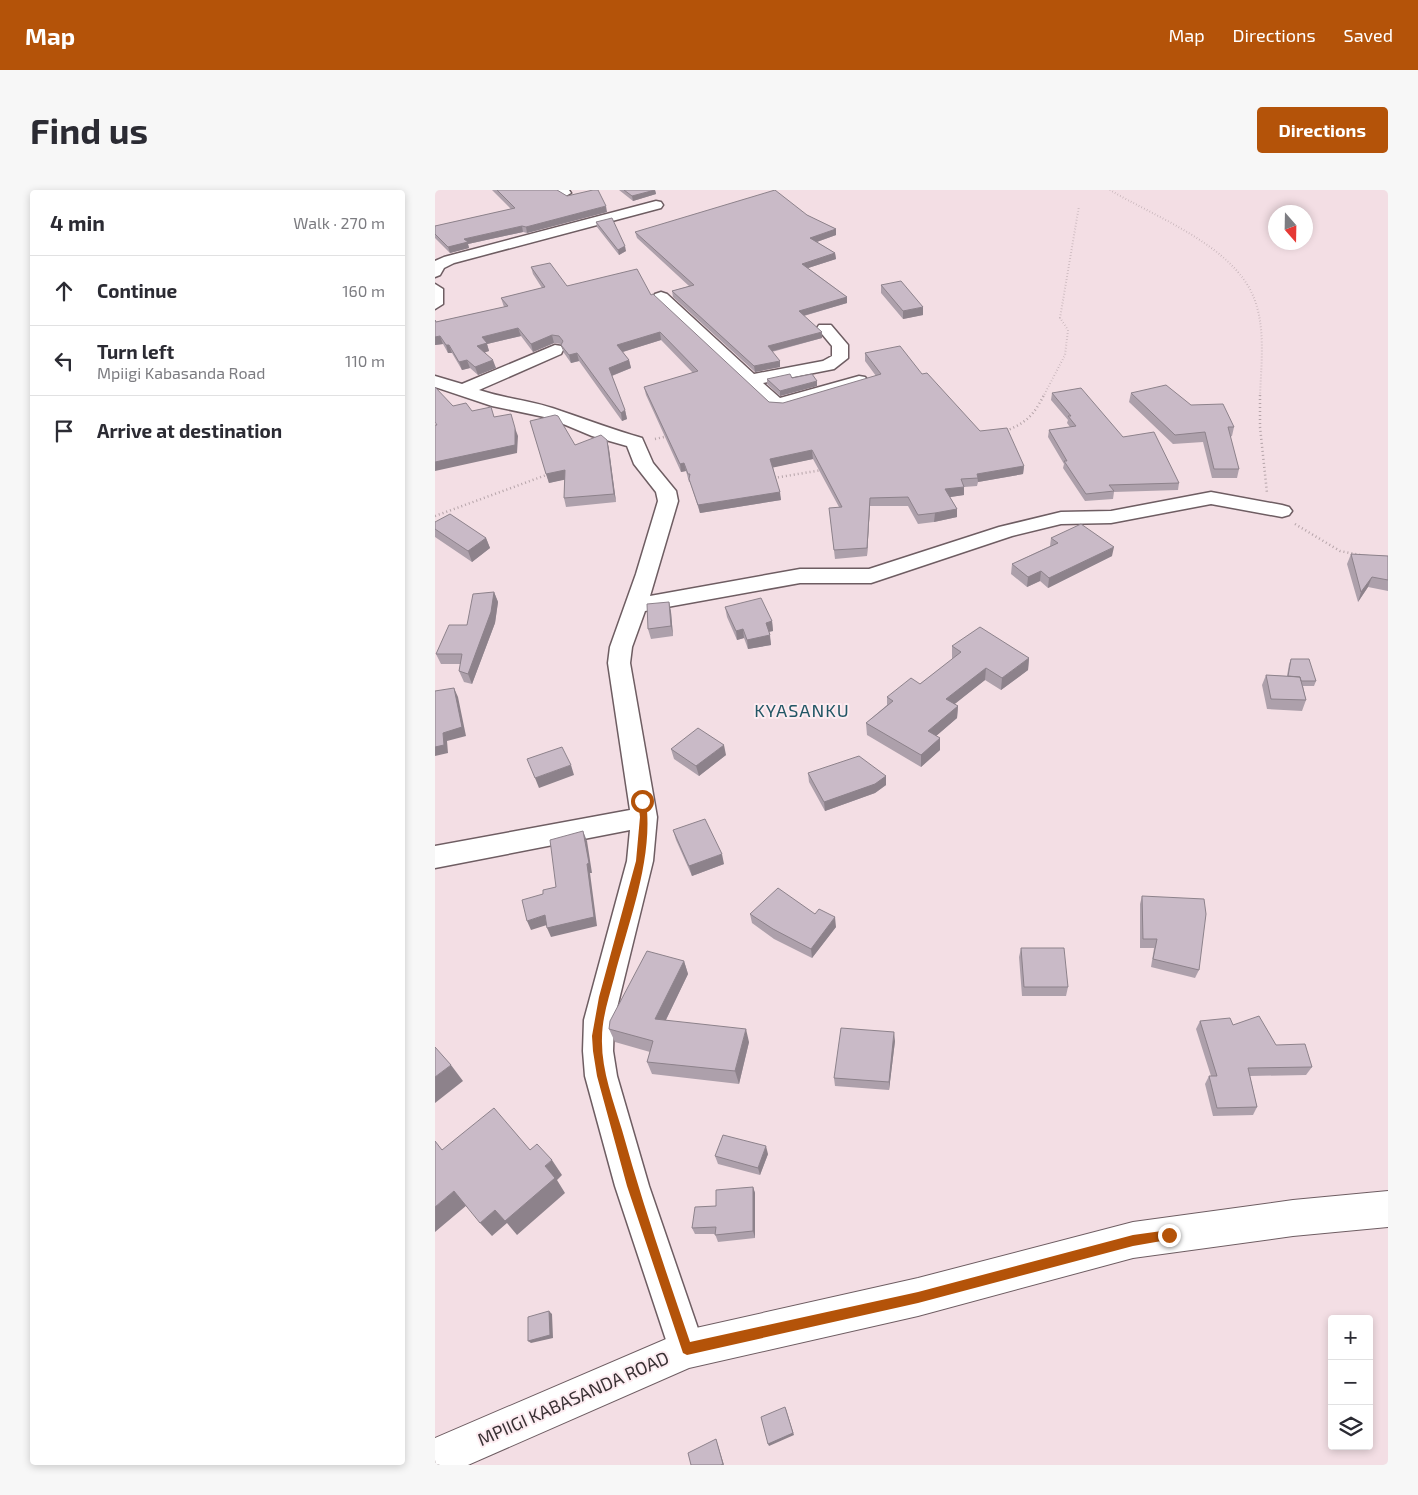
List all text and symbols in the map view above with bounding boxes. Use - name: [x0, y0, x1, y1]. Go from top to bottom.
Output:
- text: Map: [25, 21, 75, 50]
- text: Map: [1168, 24, 1205, 46]
- text: Directions: [1233, 24, 1316, 46]
- text: Saved: [1344, 24, 1393, 46]
- button: Directions: [1257, 107, 1388, 153]
- text: Find us: [30, 109, 148, 151]
- north arrow: [1268, 205, 1313, 250]
- text: 4 min: [50, 210, 105, 235]
- text: Walk · 270 m: [293, 213, 385, 232]
- icon: ahead: [50, 277, 78, 305]
- text: Continue: [97, 279, 177, 302]
- text: 160 m: [342, 281, 385, 300]
- text: Turn left: [97, 340, 174, 363]
- icon: left: [50, 347, 78, 375]
- text: 110 m: [345, 351, 385, 370]
- text: Mpiigi Kabasanda Road: [97, 363, 265, 382]
- icon: arrive: [50, 417, 78, 445]
- text: Arrive at destination: [97, 419, 282, 442]
- district label: KYASANKU: [754, 699, 850, 721]
- route start: [631, 790, 654, 813]
- route end: [1158, 1224, 1181, 1247]
- map controls: [1328, 1315, 1373, 1450]
- button: +: [1328, 1315, 1373, 1360]
- street label: MPIIGI KABASANDA ROAD: [474, 1346, 672, 1450]
- button: −: [1328, 1360, 1373, 1405]
- button: layers: [1328, 1405, 1373, 1450]

